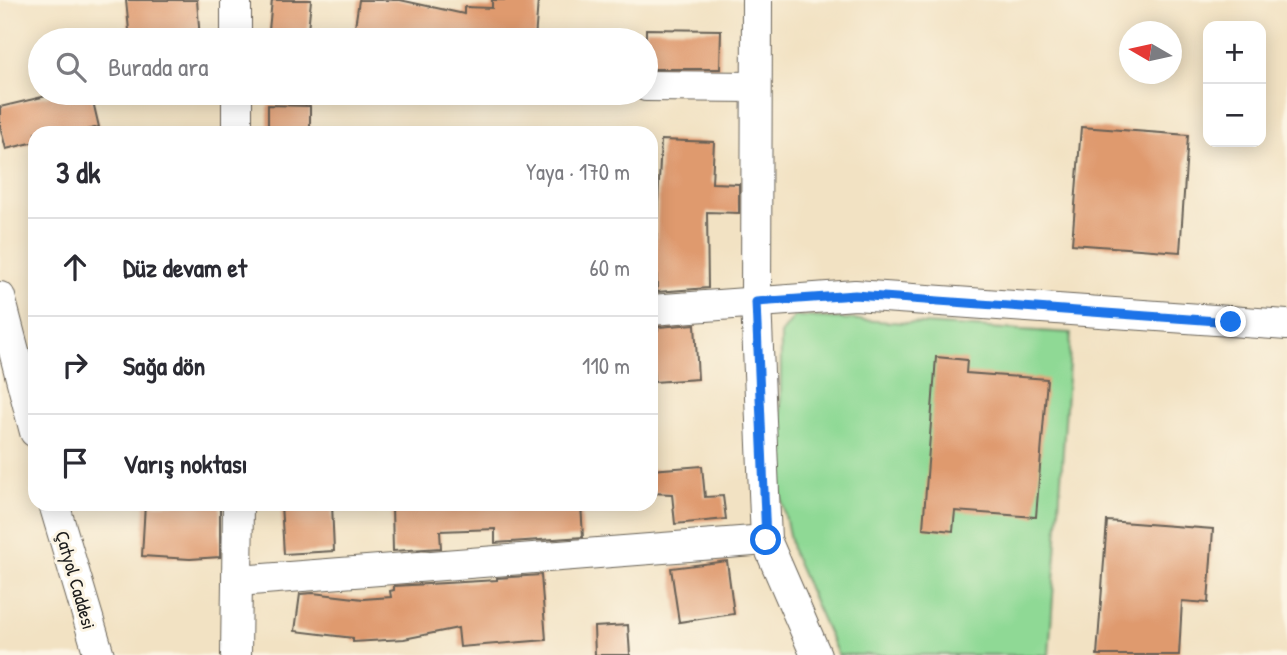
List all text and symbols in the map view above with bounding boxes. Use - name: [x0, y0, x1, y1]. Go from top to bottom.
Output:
- north arrow: [1119, 21, 1182, 84]
- map controls: [1203, 21, 1266, 147]
- button: +: [1203, 21, 1266, 84]
- search box: [28, 28, 658, 105]
- icon: search: [52, 48, 90, 86]
- text: Burada ara: [108, 49, 209, 84]
- button: −: [1203, 84, 1266, 147]
- text: 3 dk: [56, 152, 101, 192]
- text: Yaya · 170 m: [526, 156, 630, 187]
- icon: ahead: [56, 248, 94, 286]
- text: Düz devam et: [123, 250, 247, 285]
- text: 60 m: [590, 252, 630, 283]
- route end: [1215, 306, 1246, 337]
- icon: right: [56, 346, 94, 384]
- text: Sağa dön: [123, 348, 205, 383]
- text: 110 m: [582, 350, 630, 381]
- icon: arrive: [56, 444, 94, 482]
- text: Varış noktası: [123, 446, 248, 481]
- route start: [750, 524, 781, 555]
- street label: Çatyol Caddesi: [50, 528, 102, 632]

